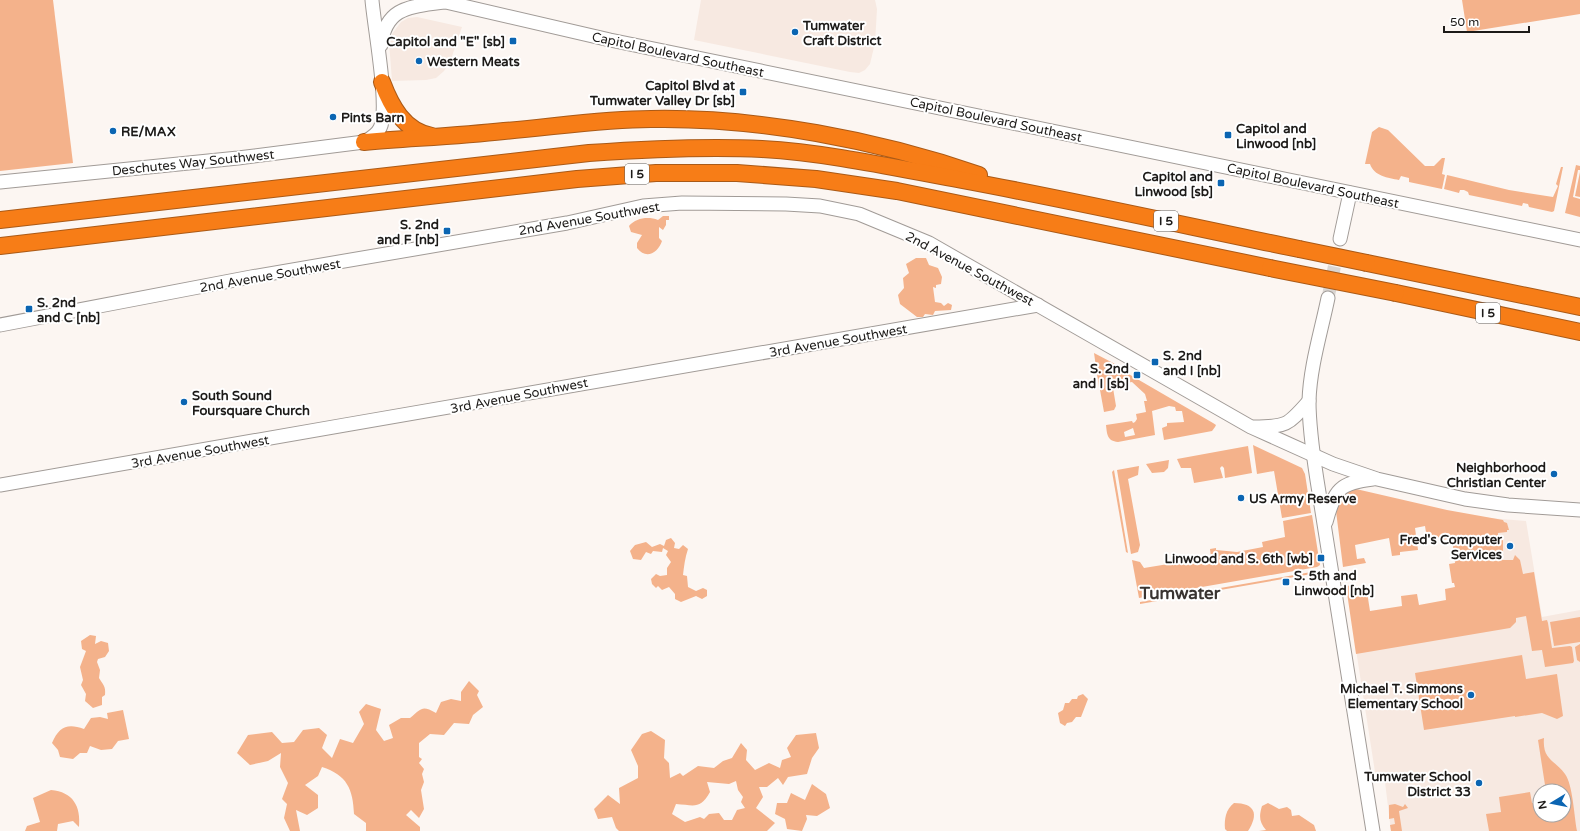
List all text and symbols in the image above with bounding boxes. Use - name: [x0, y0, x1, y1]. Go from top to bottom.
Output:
- scale bar: [1444, 8, 1529, 34]
- text: 50 m: [1450, 15, 1479, 29]
- place label: Tumwater Craft District: [802, 18, 881, 49]
- marker: Tumwater Craft District: [790, 27, 800, 37]
- street label: Capitol Boulevard Southeast: [590, 29, 765, 81]
- place label: Capitol and "E" [sb]: [386, 34, 505, 50]
- marker: Capitol and "E" [sb]: [508, 36, 518, 46]
- place label: Western Meats: [427, 54, 520, 70]
- marker: Western Meats: [414, 56, 424, 66]
- place label: Capitol Blvd at Tumwater Valley Dr [sb]: [589, 78, 735, 109]
- marker: Capitol Blvd at Tumwater Valley Dr [sb]: [738, 87, 748, 97]
- street label: Capitol Boulevard Southeast: [908, 94, 1083, 146]
- place label: Pints Barn: [341, 110, 405, 126]
- marker: Pints Barn: [328, 112, 338, 122]
- place label: Capitol and Linwood [nb]: [1236, 121, 1316, 152]
- place label: RE/MAX: [121, 124, 176, 140]
- marker: RE/MAX: [108, 126, 118, 136]
- marker: Capitol and Linwood [nb]: [1223, 130, 1233, 140]
- street label: Deschutes Way Southwest: [111, 147, 275, 179]
- street label: Capitol Boulevard Southeast: [1225, 160, 1400, 212]
- road number: I 5: [625, 164, 649, 184]
- place label: Capitol and Linwood [sb]: [1135, 169, 1213, 200]
- marker: Capitol and Linwood [sb]: [1216, 178, 1226, 188]
- street label: 2nd Avenue Southwest: [517, 199, 661, 239]
- road number: I 5: [1154, 211, 1178, 231]
- place label: S. 2nd and F [nb]: [377, 217, 439, 248]
- marker: S. 2nd and F [nb]: [442, 226, 452, 236]
- street label: 2nd Avenue Southwest: [903, 228, 1036, 310]
- street label: 2nd Avenue Southwest: [198, 256, 342, 296]
- place label: S. 2nd and C [nb]: [37, 295, 100, 326]
- road number: I 5: [1476, 303, 1500, 323]
- marker: S. 2nd and C [nb]: [24, 304, 34, 314]
- street label: 3rd Avenue Southwest: [768, 321, 908, 361]
- place label: S. 2nd and I [nb]: [1163, 348, 1221, 379]
- marker: S. 2nd and I [nb]: [1150, 357, 1160, 367]
- place label: S. 2nd and I [sb]: [1073, 361, 1129, 392]
- marker: S. 2nd and I [sb]: [1132, 370, 1142, 380]
- street label: 3rd Avenue Southwest: [449, 375, 589, 417]
- place label: South Sound Foursquare Church: [192, 388, 310, 419]
- marker: South Sound Foursquare Church: [179, 397, 189, 407]
- street label: 3rd Avenue Southwest: [130, 432, 270, 472]
- place label: Neighborhood Christian Center: [1447, 460, 1547, 491]
- marker: Neighborhood Christian Center: [1549, 469, 1559, 479]
- place label: US Army Reserve: [1249, 491, 1357, 507]
- marker: US Army Reserve: [1236, 493, 1246, 503]
- place label: Fred's Computer Services: [1400, 532, 1503, 563]
- marker: Fred's Computer Services: [1505, 541, 1515, 551]
- place label: Linwood and S. 6th [wb]: [1165, 551, 1313, 567]
- marker: Linwood and S. 6th [wb]: [1316, 553, 1326, 563]
- place label: S. 5th and Linwood [nb]: [1294, 568, 1374, 599]
- marker: S. 5th and Linwood [nb]: [1281, 577, 1291, 587]
- district label: Tumwater: [1139, 583, 1221, 604]
- place label: Michael T. Simmons Elementary School: [1340, 681, 1463, 712]
- marker: Michael T. Simmons Elementary School: [1466, 690, 1476, 700]
- place label: Tumwater School District 33: [1363, 769, 1471, 800]
- marker: Tumwater School District 33: [1474, 778, 1484, 788]
- north arrow: [1532, 783, 1572, 823]
- text: N: [1535, 799, 1550, 810]

